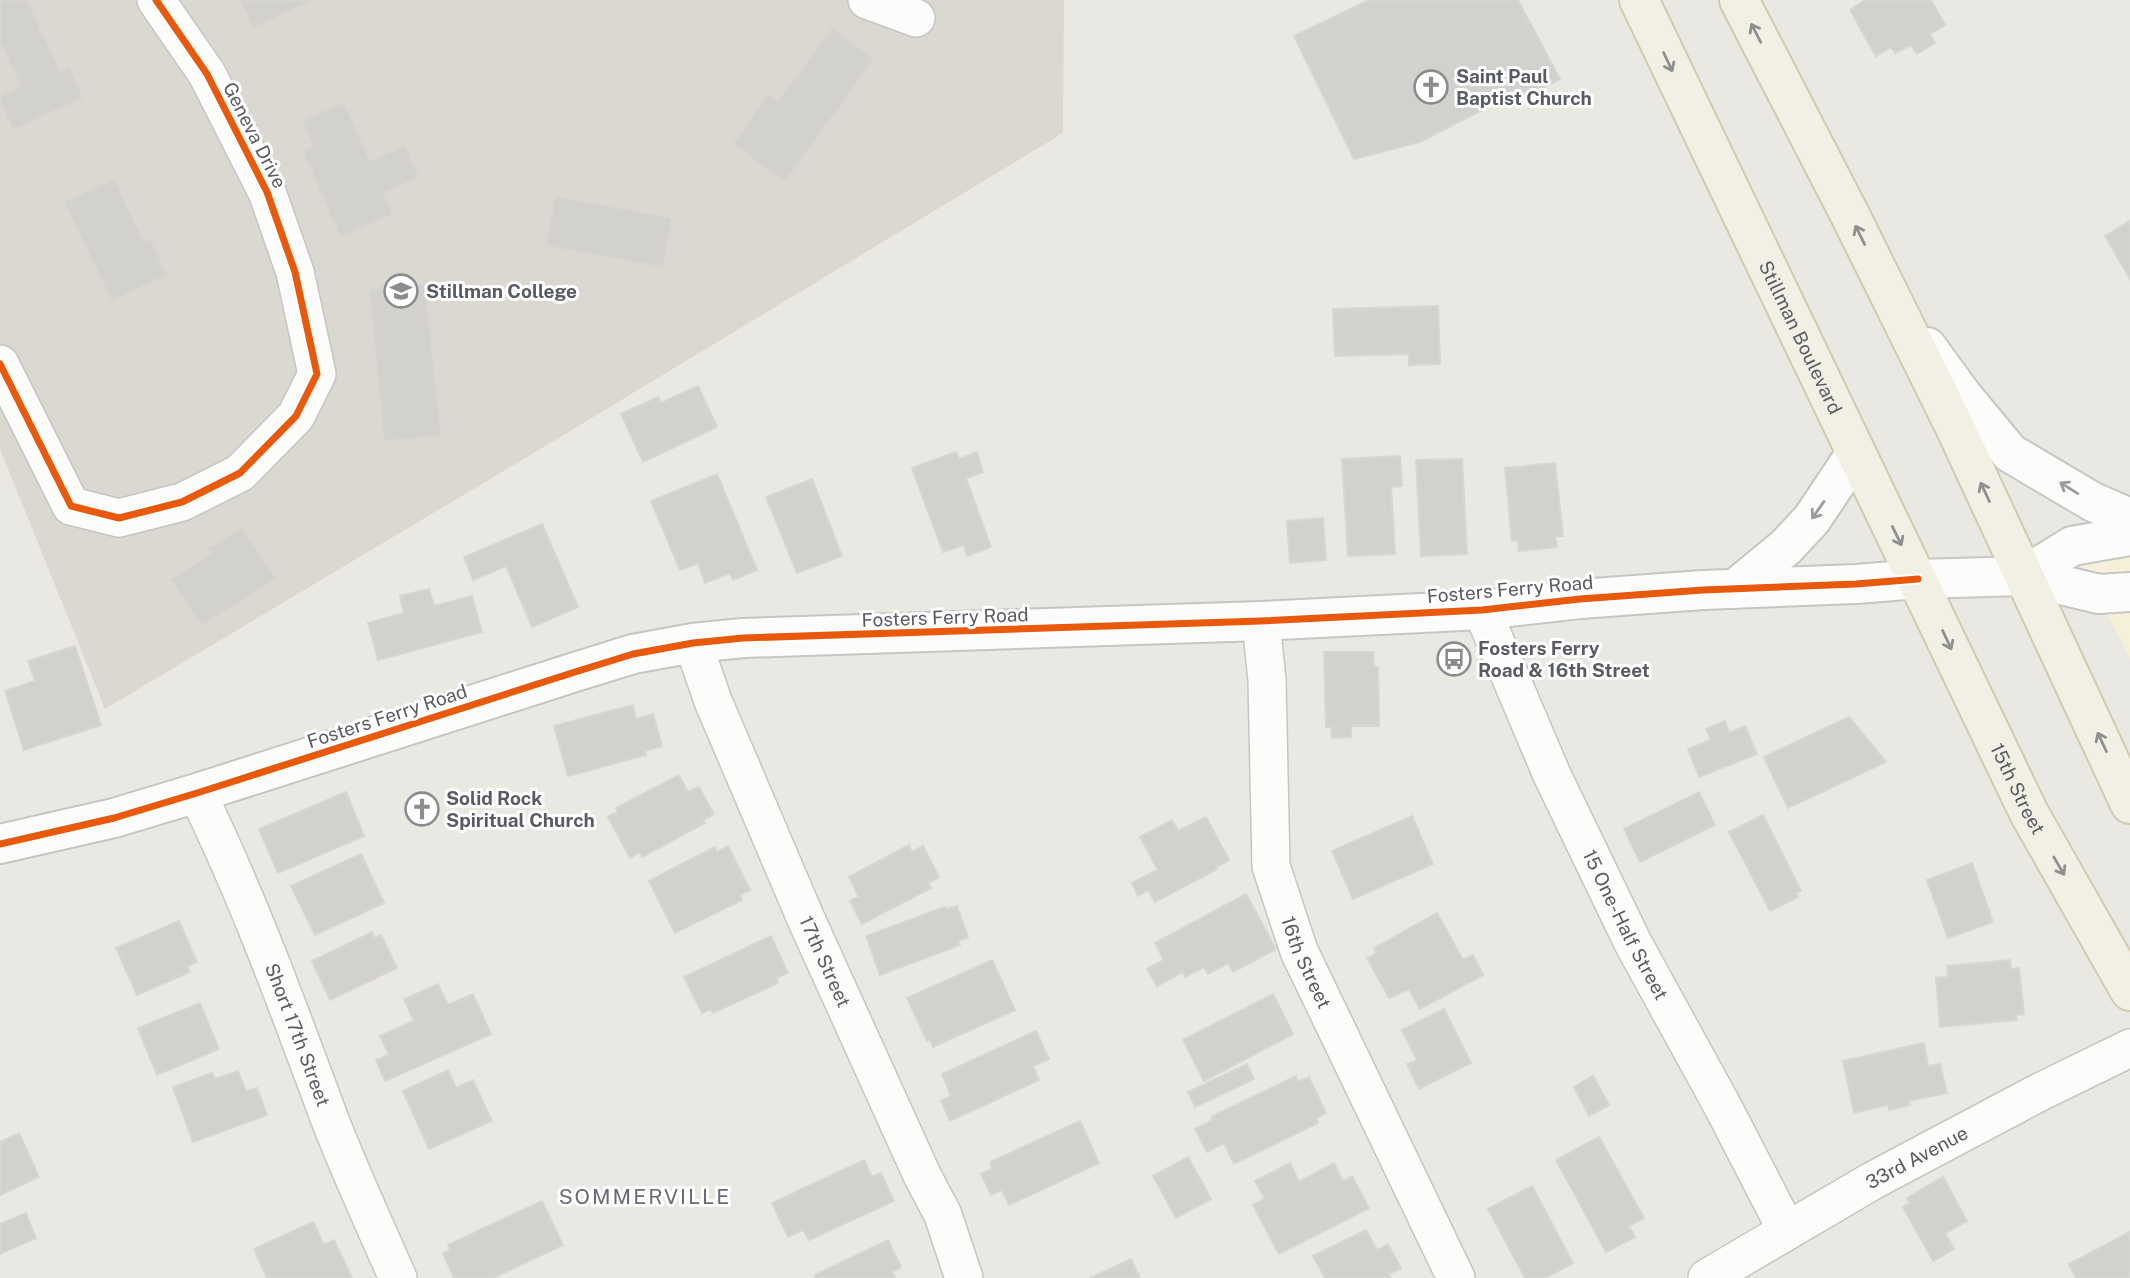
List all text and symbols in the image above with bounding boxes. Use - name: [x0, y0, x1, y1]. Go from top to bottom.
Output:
- one-way arrow: [1749, 23, 1763, 44]
- one-way arrow: [1662, 51, 1675, 72]
- place label: Saint Paul Baptist Church: [1456, 65, 1592, 109]
- church icon: Saint Paul Baptist Church: [1412, 68, 1450, 106]
- street label: Geneva Drive: [219, 78, 291, 192]
- one-way arrow: [1853, 225, 1866, 246]
- street label: Stillman Boulevard: [1755, 257, 1847, 417]
- school or university icon: Stillman College: [382, 272, 420, 310]
- place label: Stillman College: [426, 280, 577, 302]
- one-way arrow: [2060, 480, 2079, 495]
- one-way arrow: [1978, 481, 1991, 502]
- one-way arrow: [1811, 500, 1825, 519]
- one-way arrow: [1891, 525, 1904, 546]
- street label: Fosters Ferry Road: [1426, 571, 1594, 607]
- street label: Fosters Ferry Road: [861, 603, 1029, 631]
- one-way arrow: [1941, 629, 1955, 650]
- place label: Fosters Ferry Road & 16th Street: [1478, 637, 1650, 681]
- bus stop icon: Fosters Ferry Road & 16th Street: [1435, 640, 1473, 678]
- street label: Fosters Ferry Road: [304, 680, 470, 752]
- one-way arrow: [2094, 731, 2107, 752]
- street label: 15th Street: [1986, 740, 2050, 838]
- place label: Solid Rock Spiritual Church: [446, 787, 595, 831]
- church icon: Solid Rock Spiritual Church: [403, 790, 441, 828]
- street label: 15 One-Half Street: [1579, 846, 1673, 1004]
- one-way arrow: [2053, 855, 2066, 876]
- street label: 17th Street: [795, 912, 855, 1011]
- street label: 16th Street: [1277, 913, 1336, 1012]
- street label: Short 17th Street: [261, 960, 335, 1109]
- street label: 33rd Avenue: [1862, 1121, 1971, 1193]
- district label: SOMMERVILLE: [559, 1184, 731, 1209]

